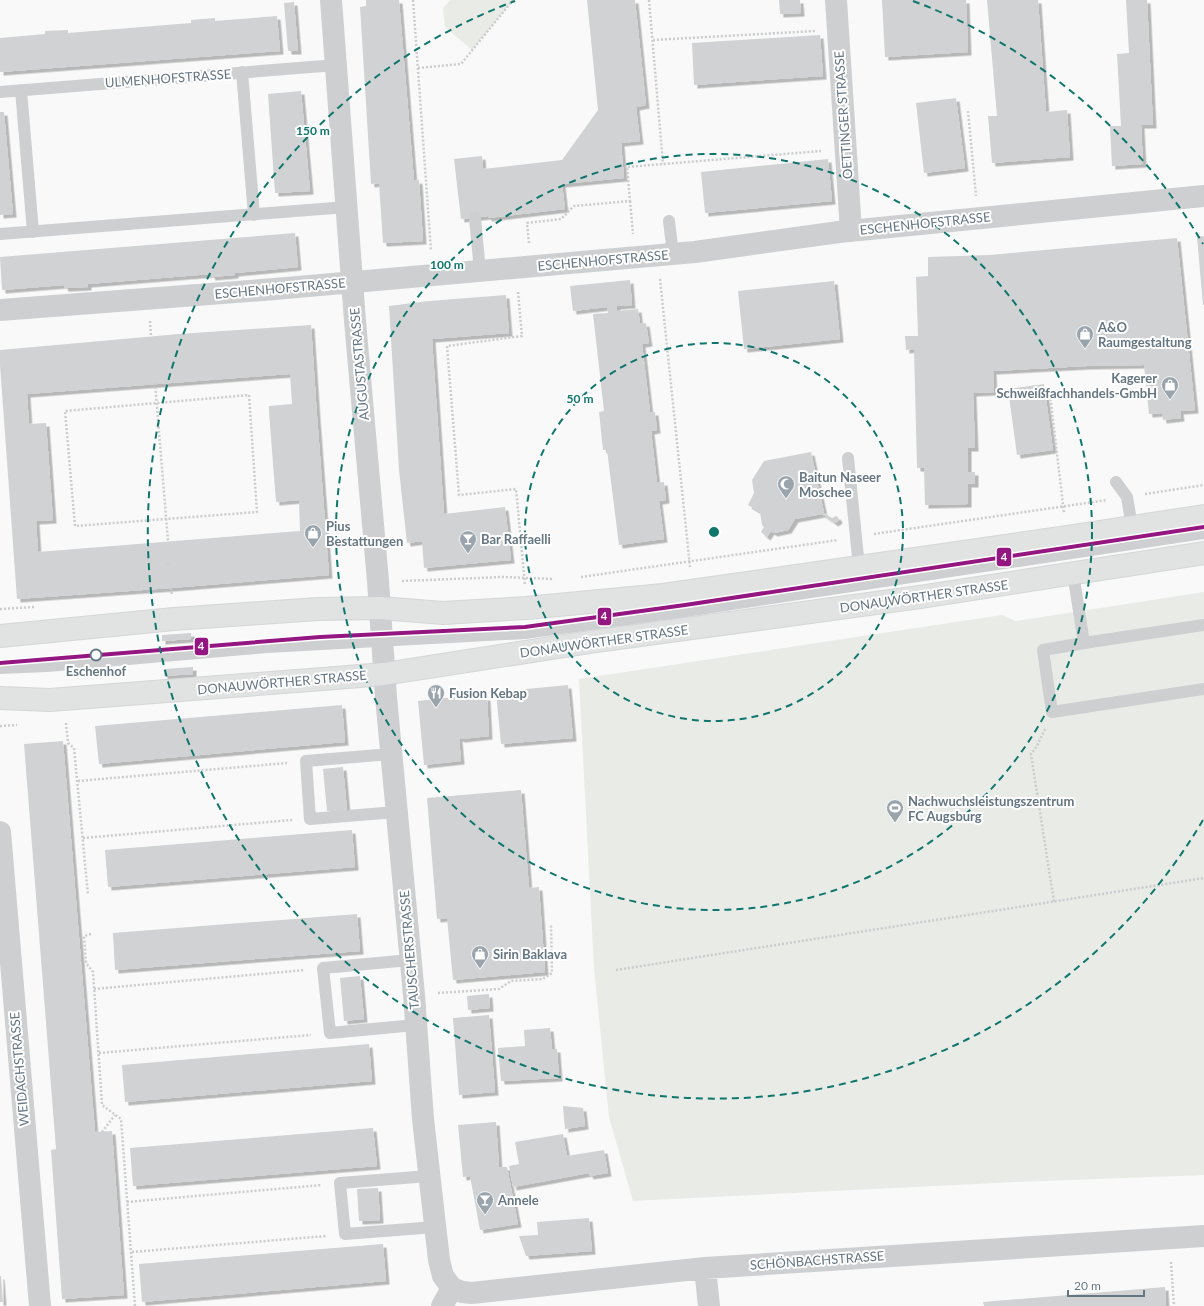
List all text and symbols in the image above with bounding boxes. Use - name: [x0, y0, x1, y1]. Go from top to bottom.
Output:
- street label: OETTINGER STRASSE: [831, 50, 855, 180]
- street label: ULMENHOFSTRASSE: [104, 66, 232, 90]
- text: 150 m: [296, 123, 330, 138]
- street label: ESCHENHOFSTRASSE: [859, 208, 991, 238]
- street label: ESCHENHOFSTRASSE: [537, 246, 669, 274]
- text: 100 m: [430, 257, 464, 272]
- street label: ESCHENHOFSTRASSE: [214, 274, 346, 302]
- street label: AUGUSTASTRASSE: [346, 307, 372, 421]
- place label: A&O Raumgestaltung: [1097, 319, 1192, 350]
- shop icon: A&O Raumgestaltung: [1075, 324, 1095, 349]
- place label: Kagerer Schweißfachhandels-GmbH: [996, 370, 1157, 401]
- shop icon: Kagerer Schweißfachhandels-GmbH: [1160, 375, 1180, 400]
- text: 50 m: [567, 391, 593, 406]
- place label: Baitun Naseer Moschee: [799, 469, 881, 500]
- mosque icon: Baitun Naseer Moschee: [776, 474, 796, 499]
- place label: Pius Bestattungen: [326, 518, 403, 549]
- shop icon: Pius Bestattungen: [303, 523, 323, 548]
- centre of rings: [707, 525, 721, 539]
- bar icon: Bar Raffaelli: [458, 529, 478, 554]
- place label: Bar Raffaelli: [481, 531, 551, 547]
- line badge: 4: [996, 547, 1012, 567]
- text: 4: [1001, 550, 1008, 563]
- street label: DONAUWÖRTHER STRASSE: [839, 576, 1009, 616]
- line badge: 4: [597, 607, 612, 626]
- text: 4: [601, 609, 608, 622]
- street label: DONAUWÖRTHER STRASSE: [519, 621, 689, 661]
- line badge: 4: [194, 637, 209, 656]
- text: 4: [198, 639, 205, 652]
- marker: Eschenhof: [89, 648, 103, 662]
- place label: Eschenhof: [66, 663, 126, 679]
- street label: DONAUWÖRTHER STRASSE: [197, 667, 367, 697]
- restaurant icon: Fusion Kebap: [426, 683, 446, 708]
- place label: Fusion Kebap: [449, 685, 527, 701]
- place label: Nachwuchsleistungszentrum FC Augsburg: [908, 793, 1074, 824]
- sports icon: Nachwuchsleistungszentrum FC Augsburg: [885, 798, 905, 823]
- street label: TAUSCHERSTRASSE: [396, 890, 422, 1010]
- shop icon: Sirin Baklava: [470, 944, 490, 969]
- place label: Sirin Baklava: [493, 946, 567, 962]
- street label: WEIDACHSTRASSE: [6, 1011, 32, 1127]
- bar icon: Annele: [475, 1190, 495, 1215]
- place label: Annele: [497, 1192, 539, 1208]
- street label: SCHÖNBACHSTRASSE: [749, 1247, 885, 1273]
- scale bar: [1068, 1272, 1144, 1298]
- text: 20 m: [1074, 1278, 1101, 1293]

